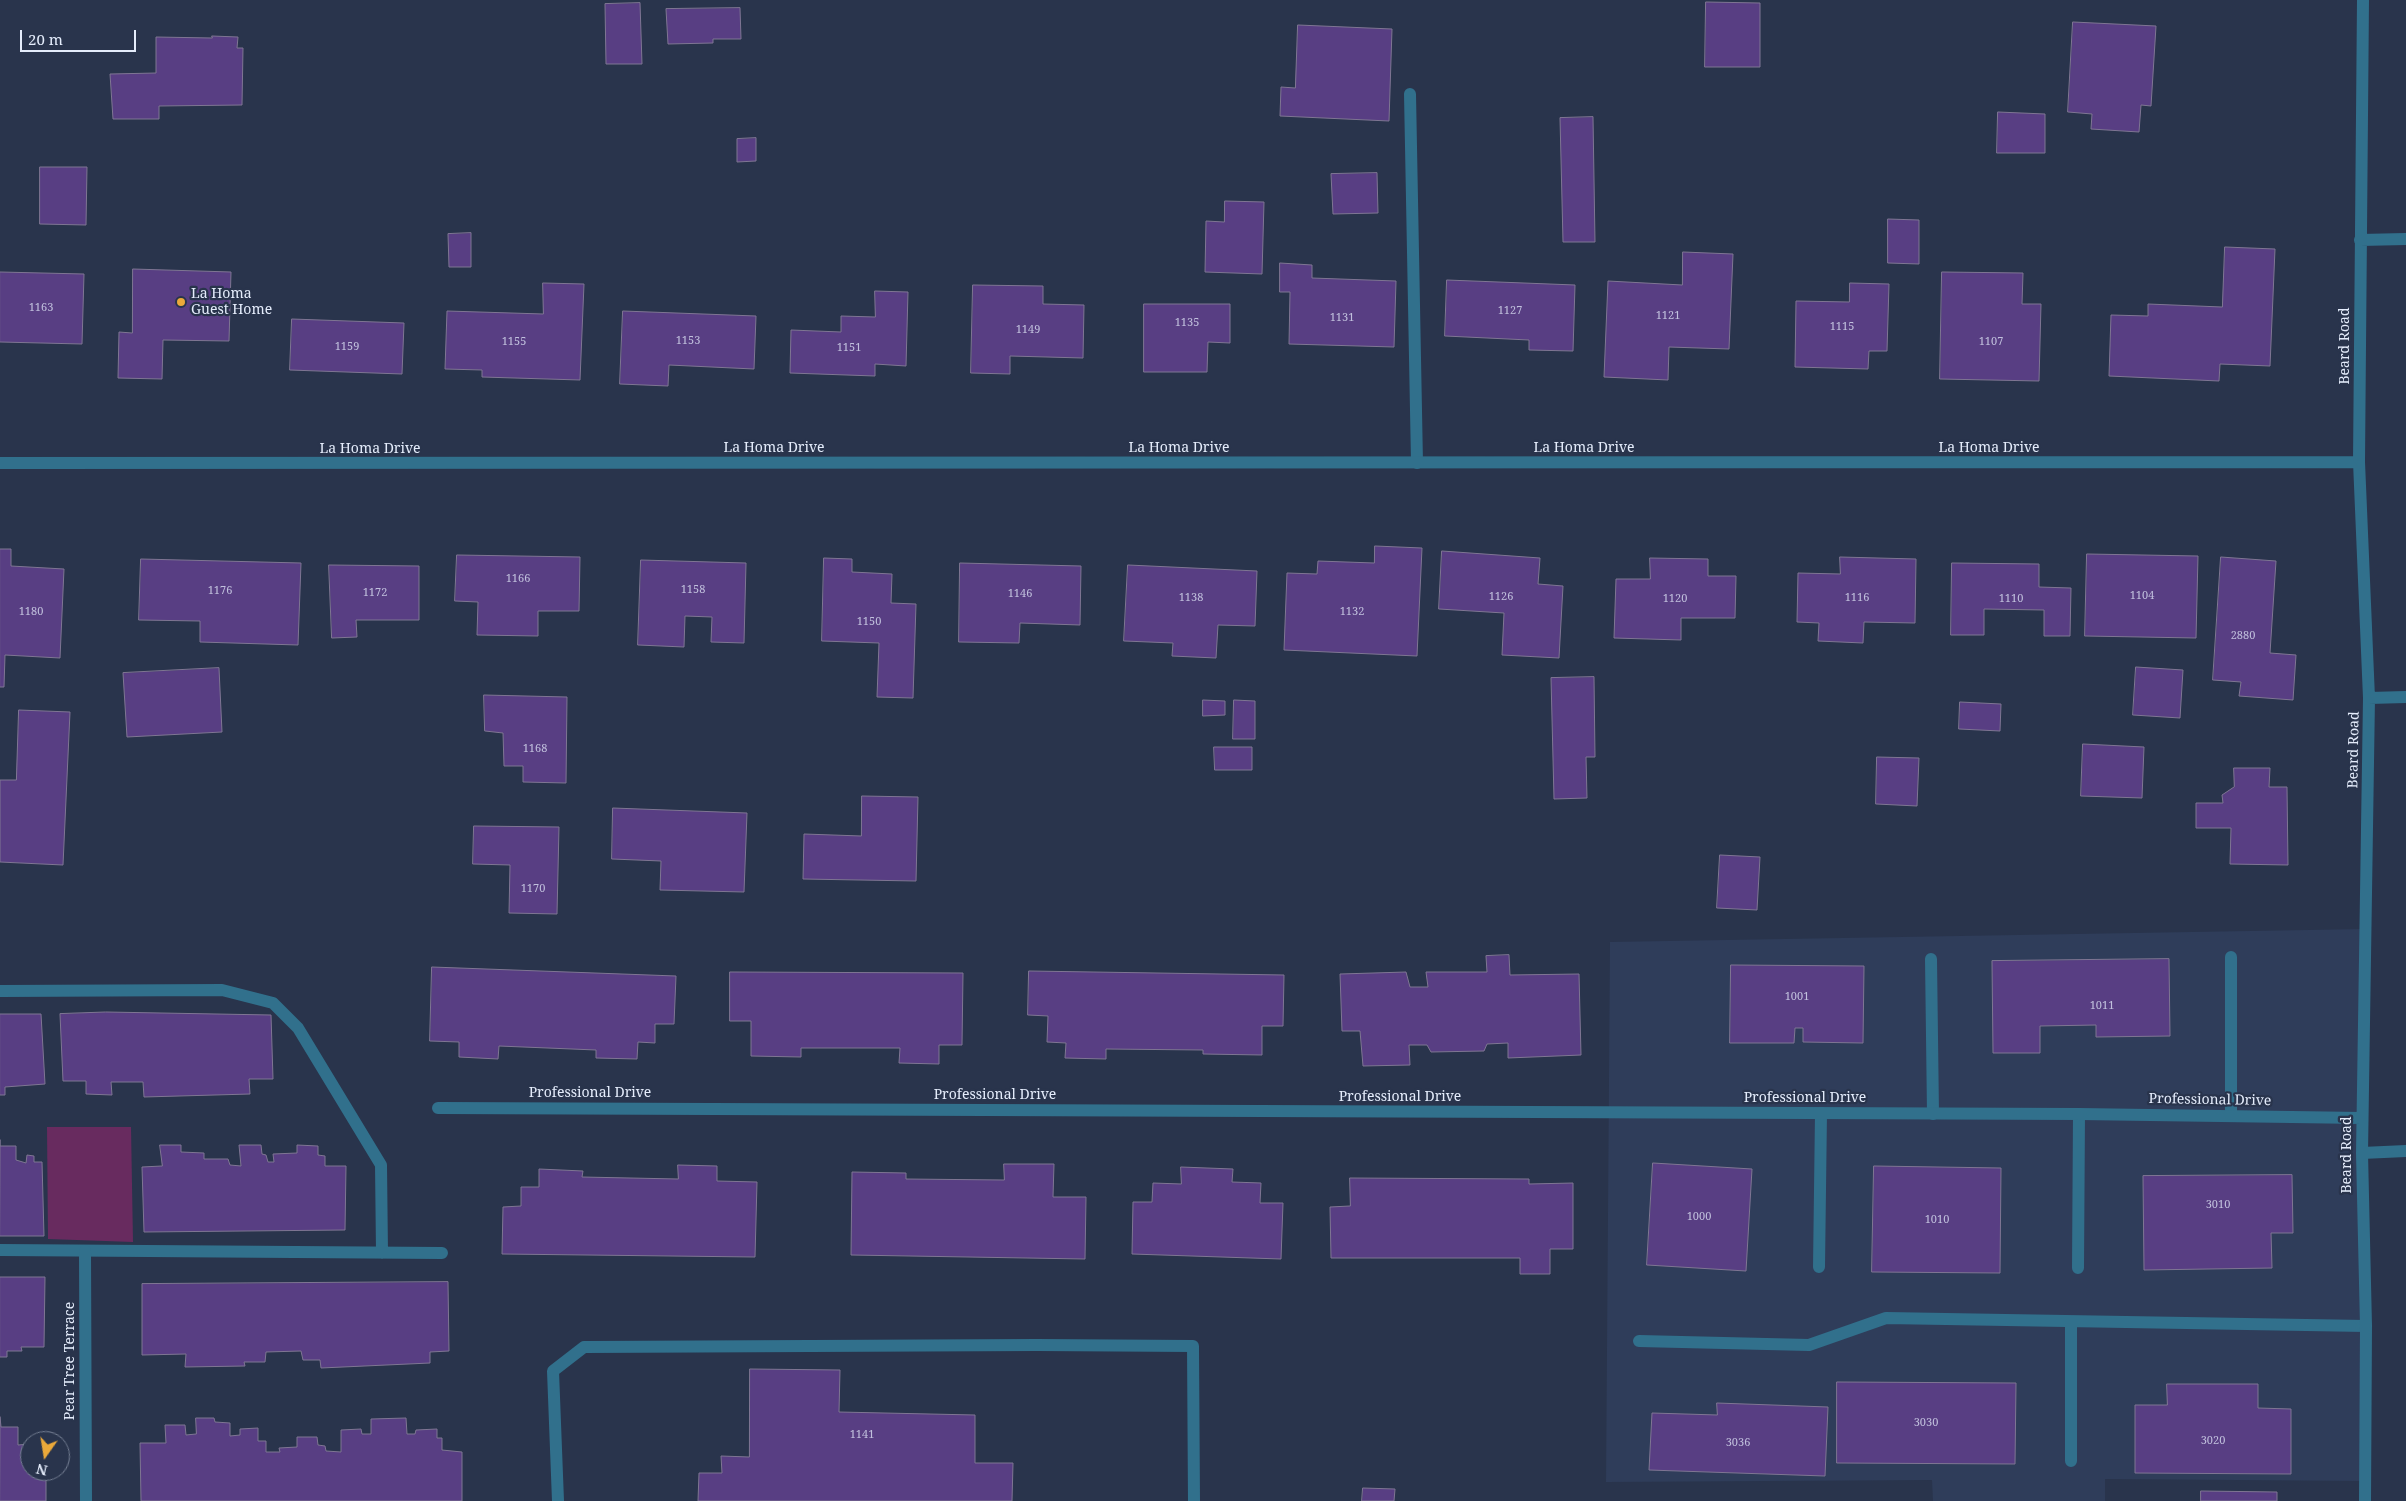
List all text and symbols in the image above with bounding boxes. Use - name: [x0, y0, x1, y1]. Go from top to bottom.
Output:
- scale bar: [22, 20, 139, 52]
- text: 20 m: [28, 29, 63, 49]
- place label: La Homa Guest Home: [191, 286, 272, 318]
- marker: La Homa Guest Home: [175, 296, 187, 308]
- house number: 1163: [29, 301, 53, 315]
- house number: 1127: [1498, 304, 1522, 318]
- street label: Beard Road: [2337, 307, 2353, 385]
- house number: 1121: [1656, 309, 1680, 323]
- house number: 1131: [1330, 311, 1354, 325]
- house number: 1135: [1175, 316, 1199, 330]
- house number: 1115: [1830, 320, 1854, 334]
- house number: 1149: [1016, 323, 1040, 337]
- house number: 1153: [676, 334, 700, 348]
- house number: 1155: [502, 335, 526, 349]
- house number: 1107: [1979, 335, 2003, 349]
- house number: 1159: [335, 340, 359, 354]
- house number: 1151: [837, 341, 861, 355]
- street label: La Homa Drive: [723, 440, 825, 456]
- street label: La Homa Drive: [1128, 440, 1230, 456]
- street label: La Homa Drive: [1533, 440, 1635, 456]
- street label: La Homa Drive: [1938, 440, 2040, 456]
- street label: La Homa Drive: [319, 441, 421, 457]
- house number: 1166: [506, 572, 530, 586]
- house number: 1158: [681, 583, 705, 597]
- house number: 1176: [208, 584, 232, 598]
- house number: 1172: [363, 586, 387, 600]
- house number: 1146: [1008, 587, 1032, 601]
- house number: 1104: [2130, 589, 2154, 603]
- house number: 1126: [1489, 590, 1513, 604]
- house number: 1138: [1179, 591, 1203, 605]
- house number: 1116: [1845, 591, 1869, 605]
- house number: 1120: [1663, 592, 1687, 606]
- house number: 1110: [1999, 592, 2023, 606]
- house number: 1180: [19, 605, 43, 619]
- house number: 1132: [1340, 605, 1364, 619]
- house number: 1150: [857, 615, 881, 629]
- house number: 2880: [2231, 629, 2255, 643]
- street label: Beard Road: [2345, 711, 2363, 789]
- house number: 1168: [523, 742, 547, 756]
- house number: 1170: [521, 882, 545, 896]
- house number: 1001: [1785, 990, 1809, 1004]
- house number: 1011: [2090, 999, 2114, 1013]
- street label: Professional Drive: [529, 1085, 651, 1101]
- street label: Professional Drive: [934, 1087, 1056, 1103]
- street label: Professional Drive: [1339, 1089, 1461, 1105]
- street label: Professional Drive: [1744, 1090, 1866, 1106]
- street label: Professional Drive: [2149, 1091, 2271, 1109]
- street label: Beard Road: [2339, 1116, 2355, 1194]
- house number: 3010: [2206, 1198, 2230, 1212]
- house number: 1000: [1687, 1210, 1711, 1224]
- house number: 1010: [1925, 1213, 1949, 1227]
- street label: Pear Tree Terrace: [62, 1302, 78, 1420]
- house number: 3030: [1914, 1416, 1938, 1430]
- house number: 1141: [850, 1428, 874, 1442]
- north arrow: [20, 1431, 70, 1481]
- house number: 3020: [2201, 1434, 2225, 1448]
- house number: 3036: [1726, 1436, 1750, 1450]
- text: N: [34, 1460, 49, 1481]

